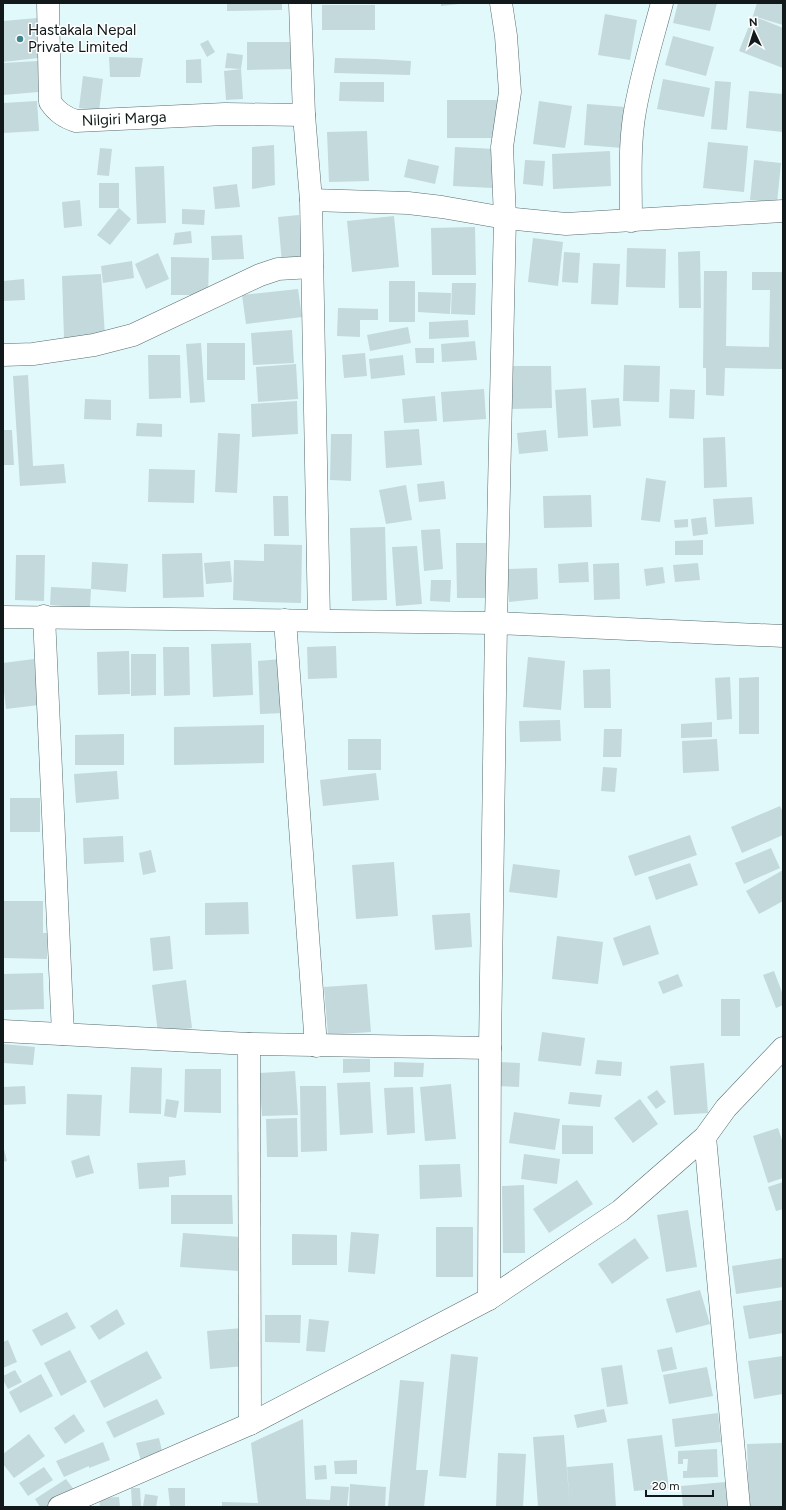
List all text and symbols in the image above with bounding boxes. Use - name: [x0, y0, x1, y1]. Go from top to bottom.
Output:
- north arrow: [734, 12, 774, 52]
- text: N: [749, 16, 758, 29]
- place label: Hastakala Nepal Private Limited: [28, 21, 136, 56]
- marker: Hastakala Nepal Private Limited: [15, 34, 25, 44]
- street label: Nilgiri Marga: [81, 108, 167, 130]
- scale bar: [646, 1472, 713, 1498]
- text: 20 m: [652, 1479, 680, 1493]

